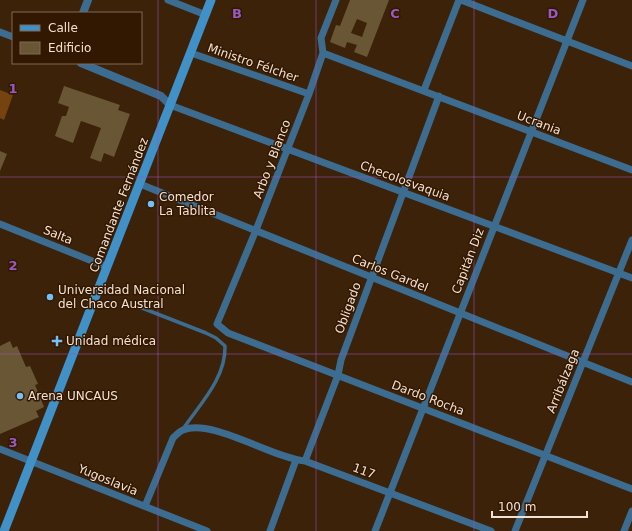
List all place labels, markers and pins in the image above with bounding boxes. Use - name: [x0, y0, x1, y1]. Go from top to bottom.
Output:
- place label: Comedor La Tablita: [159, 190, 216, 218]
- marker: Comedor La Tablita: [146, 199, 156, 209]
- place label: Universidad Nacional del Chaco Austral: [58, 283, 185, 311]
- marker: Universidad Nacional del Chaco Austral: [45, 292, 55, 302]
- place label: Unidad médica: [66, 334, 156, 348]
- marker: Unidad médica: [51, 335, 63, 347]
- place label: Arena UNCAUS: [28, 389, 118, 403]
- marker: Arena UNCAUS: [15, 391, 25, 401]

